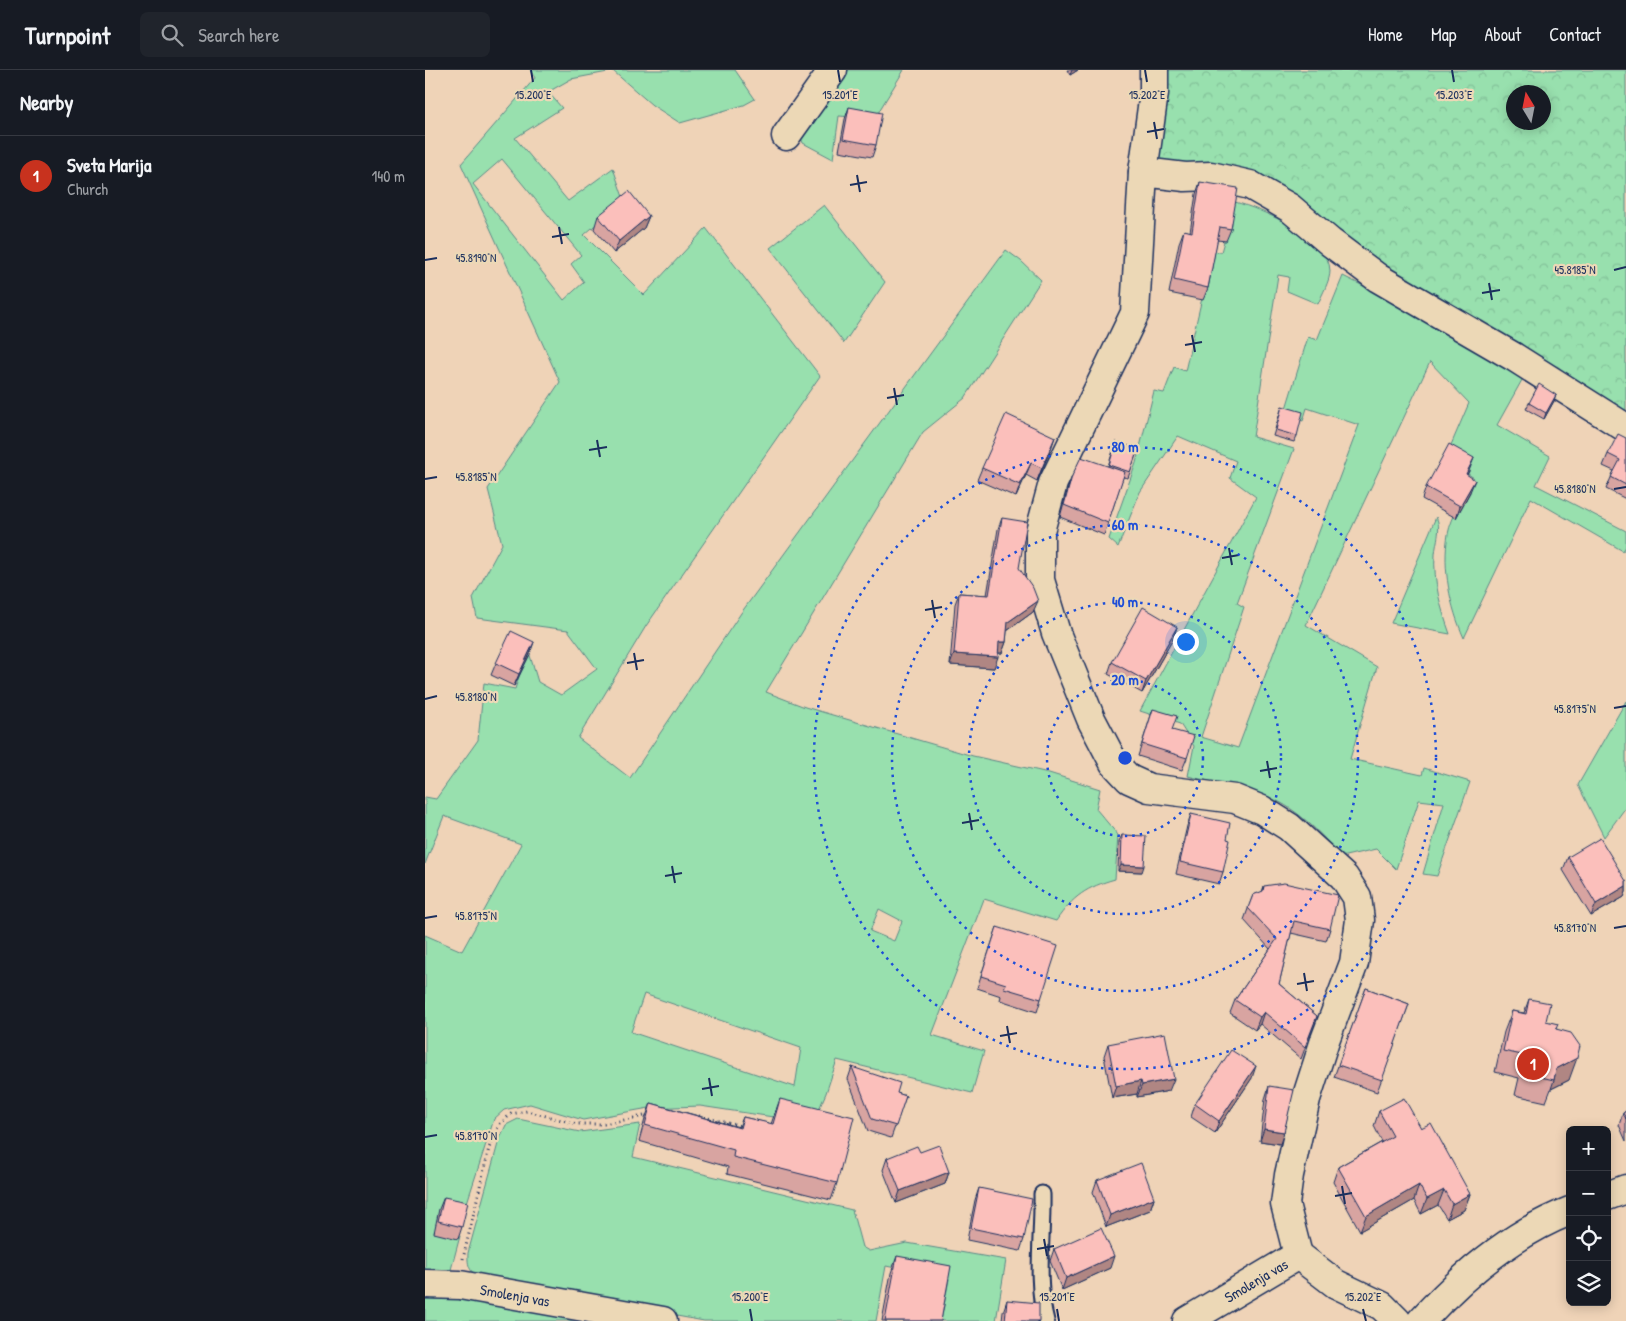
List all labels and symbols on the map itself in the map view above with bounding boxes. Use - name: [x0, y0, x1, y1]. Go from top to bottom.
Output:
- north arrow: [1506, 85, 1551, 130]
- text: 15.200°E: [515, 86, 552, 103]
- text: 15.201°E: [822, 86, 858, 103]
- text: 15.202°E: [1129, 86, 1166, 103]
- text: 15.203°E: [1436, 86, 1473, 103]
- text: 45.8190°N: [456, 249, 496, 266]
- text: 45.8185°N: [1554, 261, 1596, 278]
- text: 80 m: [1112, 436, 1138, 457]
- text: 45.8185°N: [455, 468, 497, 485]
- text: 45.8180°N: [1554, 480, 1596, 497]
- text: 60 m: [1112, 514, 1138, 535]
- text: 40 m: [1112, 591, 1138, 612]
- your location: [1173, 629, 1199, 655]
- text: 20 m: [1111, 669, 1139, 690]
- text: 45.8180°N: [455, 688, 497, 705]
- text: 45.8175°N: [1554, 700, 1596, 717]
- centre of rings: [1116, 749, 1134, 767]
- text: 45.8175°N: [455, 907, 497, 924]
- text: 45.8170°N: [1554, 919, 1596, 936]
- pin: 1: [1517, 1045, 1549, 1083]
- text: 45.8170°N: [455, 1127, 497, 1144]
- street label: Smolenja vas: [1220, 1253, 1292, 1307]
- street label: Smolenja vas: [479, 1278, 552, 1311]
- text: 15.200°E: [732, 1288, 769, 1305]
- text: 15.201°E: [1039, 1288, 1075, 1305]
- text: 15.202°E: [1345, 1288, 1382, 1305]

